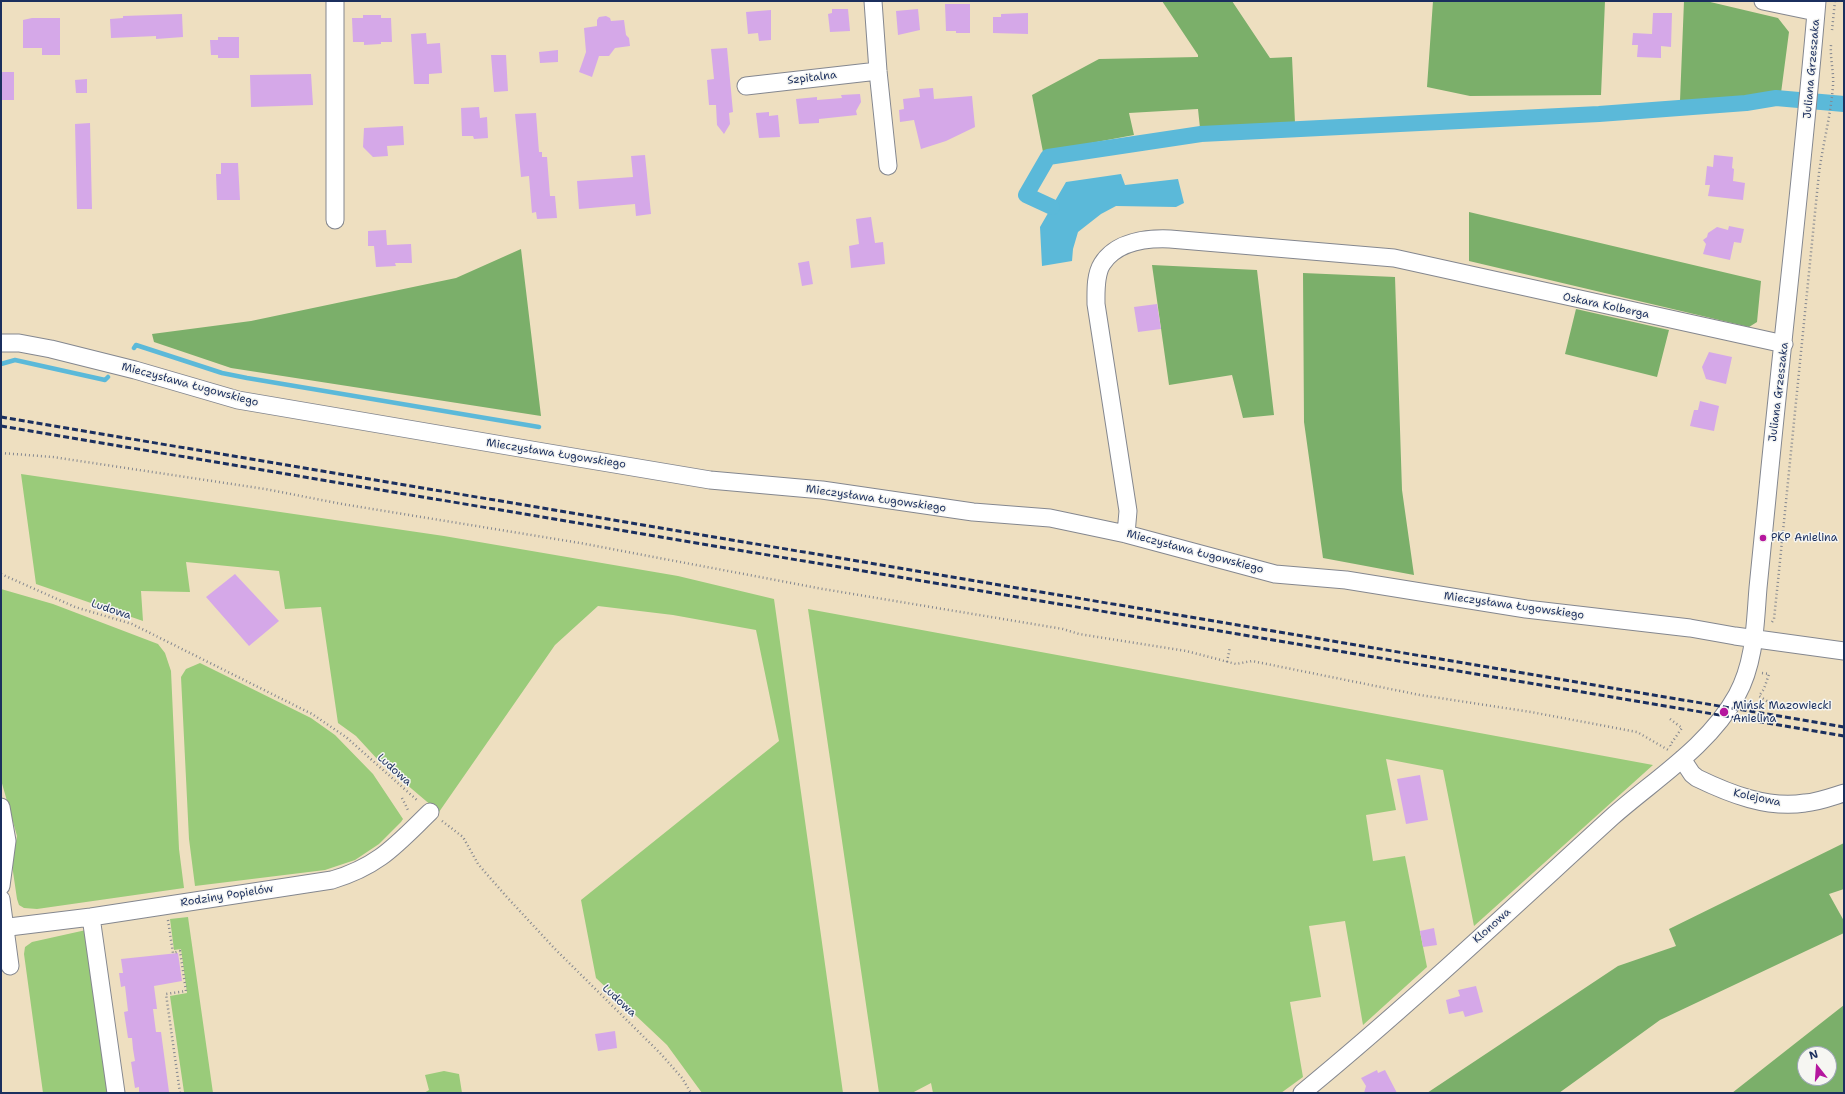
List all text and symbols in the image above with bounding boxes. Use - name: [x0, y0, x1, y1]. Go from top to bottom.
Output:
- street label: Juliana Grzeszaka: [1801, 19, 1823, 119]
- street label: Szpitalna: [787, 68, 837, 88]
- street label: Oskara Kolberga: [1562, 290, 1650, 322]
- street label: Juliana Grzeszaka: [1766, 342, 1792, 442]
- street label: Mieczysława Ługowskiego: [120, 360, 260, 410]
- street label: Mieczysława Ługowskiego: [485, 436, 627, 472]
- street label: Mieczysława Ługowskiego: [805, 483, 947, 515]
- street label: Mieczysława Ługowskiego: [1125, 527, 1265, 577]
- place label: PKP Anielina: [1771, 531, 1838, 545]
- marker: PKP Anielina: [1758, 533, 1768, 543]
- street label: Mieczysława Ługowskiego: [1443, 590, 1585, 622]
- street label: Ludowa: [89, 597, 133, 623]
- place label: Mińsk Mazowiecki Anielina: [1733, 699, 1832, 725]
- marker: Mińsk Mazowiecki Anielina: [1718, 706, 1730, 718]
- street label: Ludowa: [374, 751, 414, 789]
- street label: Kolejowa: [1732, 787, 1782, 809]
- street label: Rodziny Popielów: [180, 882, 274, 910]
- street label: Klonowa: [1470, 906, 1514, 946]
- street label: Ludowa: [599, 982, 639, 1020]
- north arrow: [1797, 1046, 1837, 1086]
- text: N: [1807, 1047, 1820, 1063]

